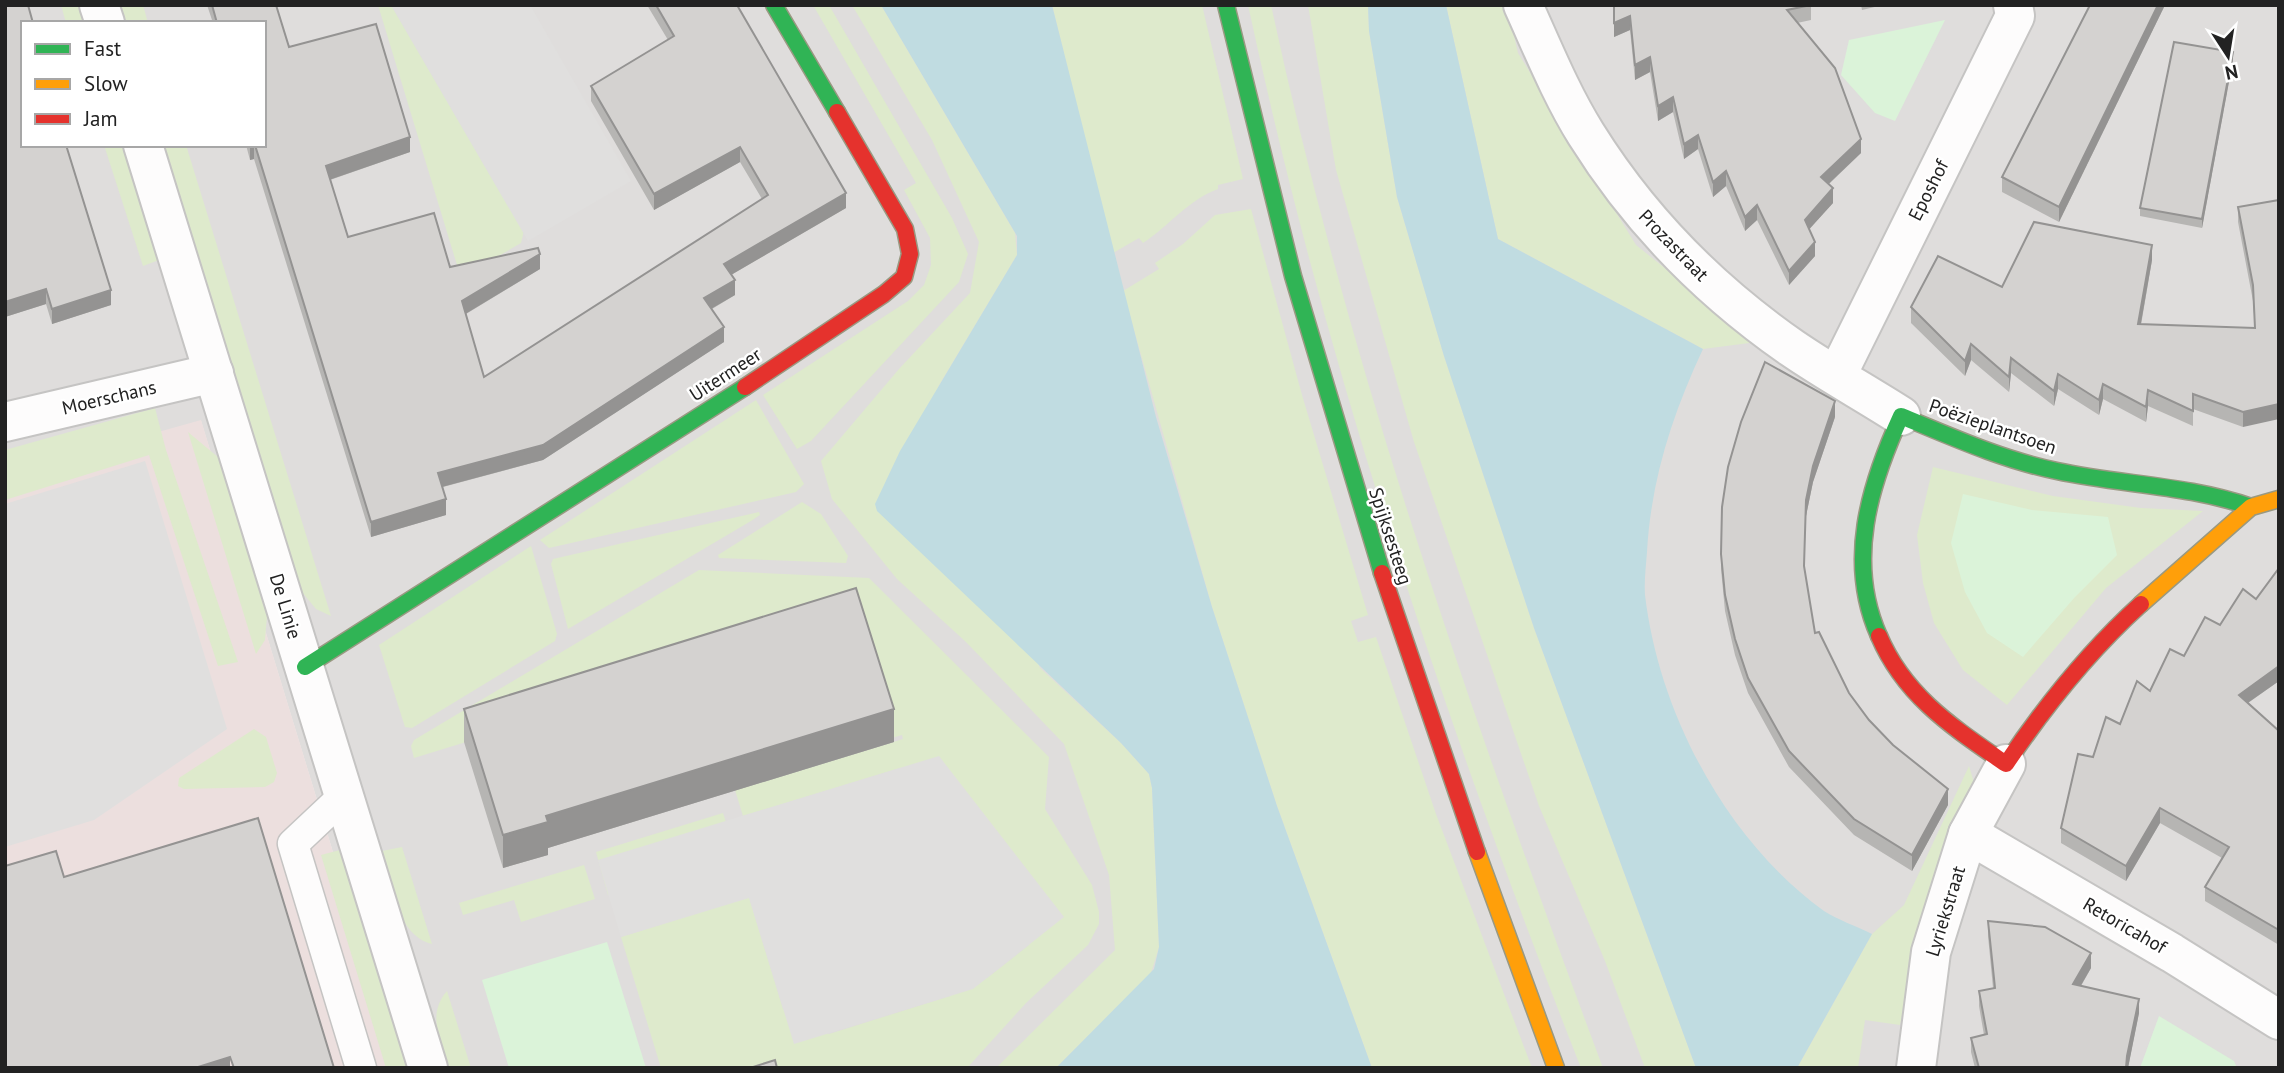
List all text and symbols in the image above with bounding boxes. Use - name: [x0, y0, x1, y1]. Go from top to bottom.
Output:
- legend: [21, 21, 266, 147]
- north arrow: [2193, 21, 2263, 91]
- text: Fast: [84, 35, 121, 62]
- text: N: [2223, 60, 2240, 86]
- text: Slow: [84, 70, 128, 97]
- text: Jam: [83, 105, 118, 132]
- street label: Eposhof: [1903, 155, 1954, 224]
- street label: Prozastraat: [1634, 204, 1714, 286]
- street label: Uitermeer: [685, 342, 766, 406]
- street label: Moerschans: [59, 374, 159, 420]
- street label: Poëzieplantsoen: [1926, 393, 2060, 459]
- street label: Spijksesteeg: [1364, 484, 1418, 588]
- street label: De Linie: [265, 570, 307, 642]
- street label: Lyriekstraat: [1920, 862, 1970, 959]
- street label: Retoricahof: [2079, 892, 2172, 959]

